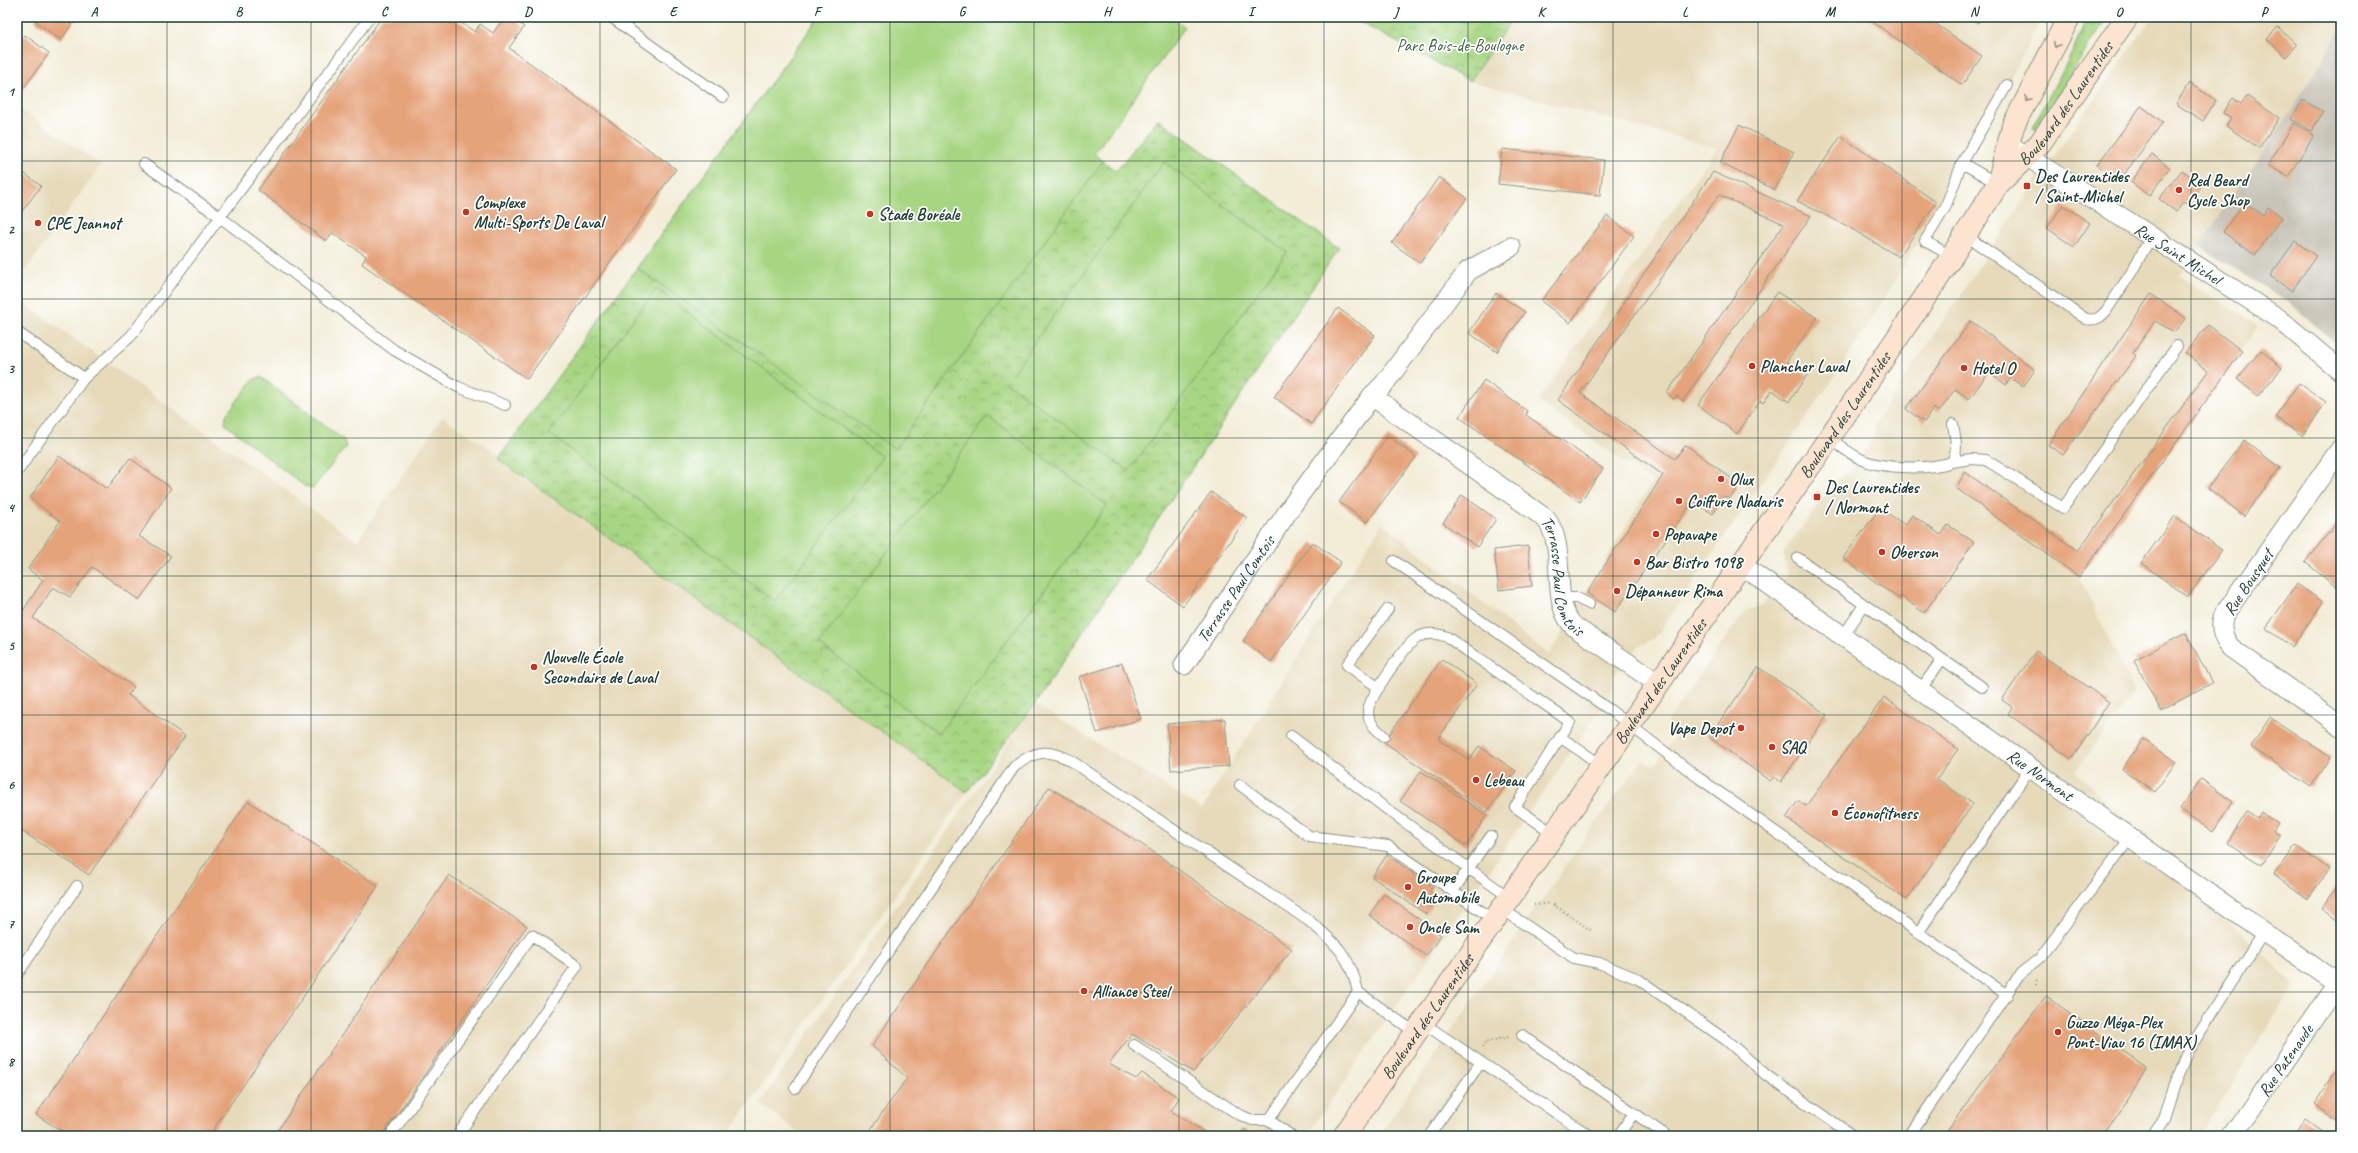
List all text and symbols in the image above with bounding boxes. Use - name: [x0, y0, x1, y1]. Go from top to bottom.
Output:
- text: A: [91, 4, 99, 20]
- text: B: [236, 4, 244, 20]
- text: C: [381, 4, 389, 20]
- text: D: [524, 4, 533, 20]
- text: E: [670, 4, 679, 20]
- text: F: [814, 4, 823, 20]
- text: G: [959, 4, 967, 20]
- text: H: [1103, 4, 1113, 20]
- text: I: [1248, 4, 1257, 20]
- text: J: [1393, 4, 1400, 20]
- text: K: [1538, 4, 1548, 20]
- text: L: [1682, 4, 1689, 20]
- text: M: [1825, 4, 1836, 20]
- text: N: [1970, 4, 1981, 20]
- text: O: [2116, 4, 2125, 20]
- text: P: [2261, 4, 2270, 20]
- park label: Parc Bois-de-Boulogne: [1396, 35, 1525, 56]
- street label: Boulevard des Laurentides: [2014, 36, 2119, 170]
- one-way arrow: [2053, 40, 2061, 48]
- text: 1: [8, 84, 16, 100]
- one-way arrow: [2025, 95, 2032, 102]
- place label: Des Laurentides / Saint-Michel: [2035, 166, 2130, 207]
- place label: Red Beard Cycle Shop: [2187, 170, 2250, 211]
- marker: Des Laurentides / Saint-Michel: [2022, 181, 2032, 191]
- marker: Red Beard Cycle Shop: [2174, 185, 2184, 195]
- place label: Complexe Multi-Sports De Laval: [474, 192, 606, 233]
- place label: Stade Boréale: [878, 204, 961, 225]
- marker: Complexe Multi-Sports De Laval: [461, 207, 471, 217]
- marker: Stade Boréale: [865, 209, 875, 219]
- place label: CPE Jeannot: [46, 213, 123, 234]
- marker: CPE Jeannot: [33, 218, 43, 228]
- street label: Rue Saint Michel: [2131, 218, 2227, 291]
- text: 2: [8, 222, 15, 238]
- street label: Boulevard des Laurentides: [1795, 347, 1896, 482]
- place label: Plancher Laval: [1760, 356, 1852, 377]
- place label: Hotel O: [1972, 358, 2017, 379]
- text: 3: [8, 361, 15, 377]
- marker: Plancher Laval: [1747, 361, 1757, 371]
- marker: Hotel O: [1959, 363, 1969, 373]
- place label: Olux: [1729, 469, 1755, 490]
- marker: Olux: [1716, 474, 1726, 484]
- place label: Des Laurentides / Normont: [1825, 477, 1920, 518]
- place label: Coiffure Nadaris: [1687, 491, 1784, 512]
- marker: Des Laurentides / Normont: [1812, 492, 1822, 502]
- marker: Coiffure Nadaris: [1674, 496, 1684, 506]
- text: 4: [8, 500, 16, 516]
- street label: Terrasse Paul Comtois: [1536, 512, 1589, 642]
- place label: Popavape: [1664, 524, 1718, 545]
- marker: Popavape: [1651, 529, 1661, 539]
- street label: Terrasse Paul Comtois: [1192, 531, 1280, 647]
- place label: Oberson: [1890, 542, 1939, 563]
- street label: Rue Bousquet: [2219, 543, 2279, 619]
- marker: Oberson: [1877, 547, 1887, 557]
- place label: Bar Bistro 1098: [1645, 552, 1745, 573]
- marker: Bar Bistro 1098: [1632, 557, 1642, 567]
- place label: Dépanneur Rima: [1625, 581, 1724, 602]
- marker: Dépanneur Rima: [1612, 586, 1622, 596]
- street label: Boulevard des Laurentides: [1610, 614, 1712, 748]
- text: 5: [8, 638, 15, 654]
- place label: Nouvelle École Secondaire de Laval: [542, 647, 660, 688]
- marker: Nouvelle École Secondaire de Laval: [529, 662, 539, 672]
- place label: Vape Depot: [1668, 718, 1735, 739]
- marker: Vape Depot: [1736, 723, 1746, 733]
- place label: SAQ: [1780, 737, 1808, 758]
- marker: SAQ: [1767, 742, 1777, 752]
- street label: Rue Normont: [2003, 745, 2079, 807]
- place label: Lebeau: [1484, 770, 1525, 791]
- marker: Lebeau: [1471, 775, 1481, 785]
- text: 6: [8, 777, 15, 793]
- place label: Éconofitness: [1843, 803, 1919, 824]
- marker: Éconofitness: [1830, 808, 1840, 818]
- place label: Groupe Automobile: [1416, 867, 1480, 908]
- marker: Groupe Automobile: [1403, 882, 1413, 892]
- text: 7: [8, 916, 15, 932]
- place label: Oncle Sam: [1418, 917, 1480, 938]
- marker: Oncle Sam: [1405, 922, 1415, 932]
- street label: Boulevard des Laurentides: [1377, 949, 1479, 1083]
- place label: Alliance Steel: [1092, 981, 1172, 1002]
- marker: Alliance Steel: [1079, 986, 1089, 996]
- place label: Guzzo Méga-Plex Pont-Viau 16 (IMAX): [2066, 1012, 2197, 1053]
- street label: Rue Patenaude: [2253, 1019, 2319, 1101]
- marker: Guzzo Méga-Plex Pont-Viau 16 (IMAX): [2053, 1027, 2063, 1037]
- text: 8: [8, 1054, 16, 1070]

